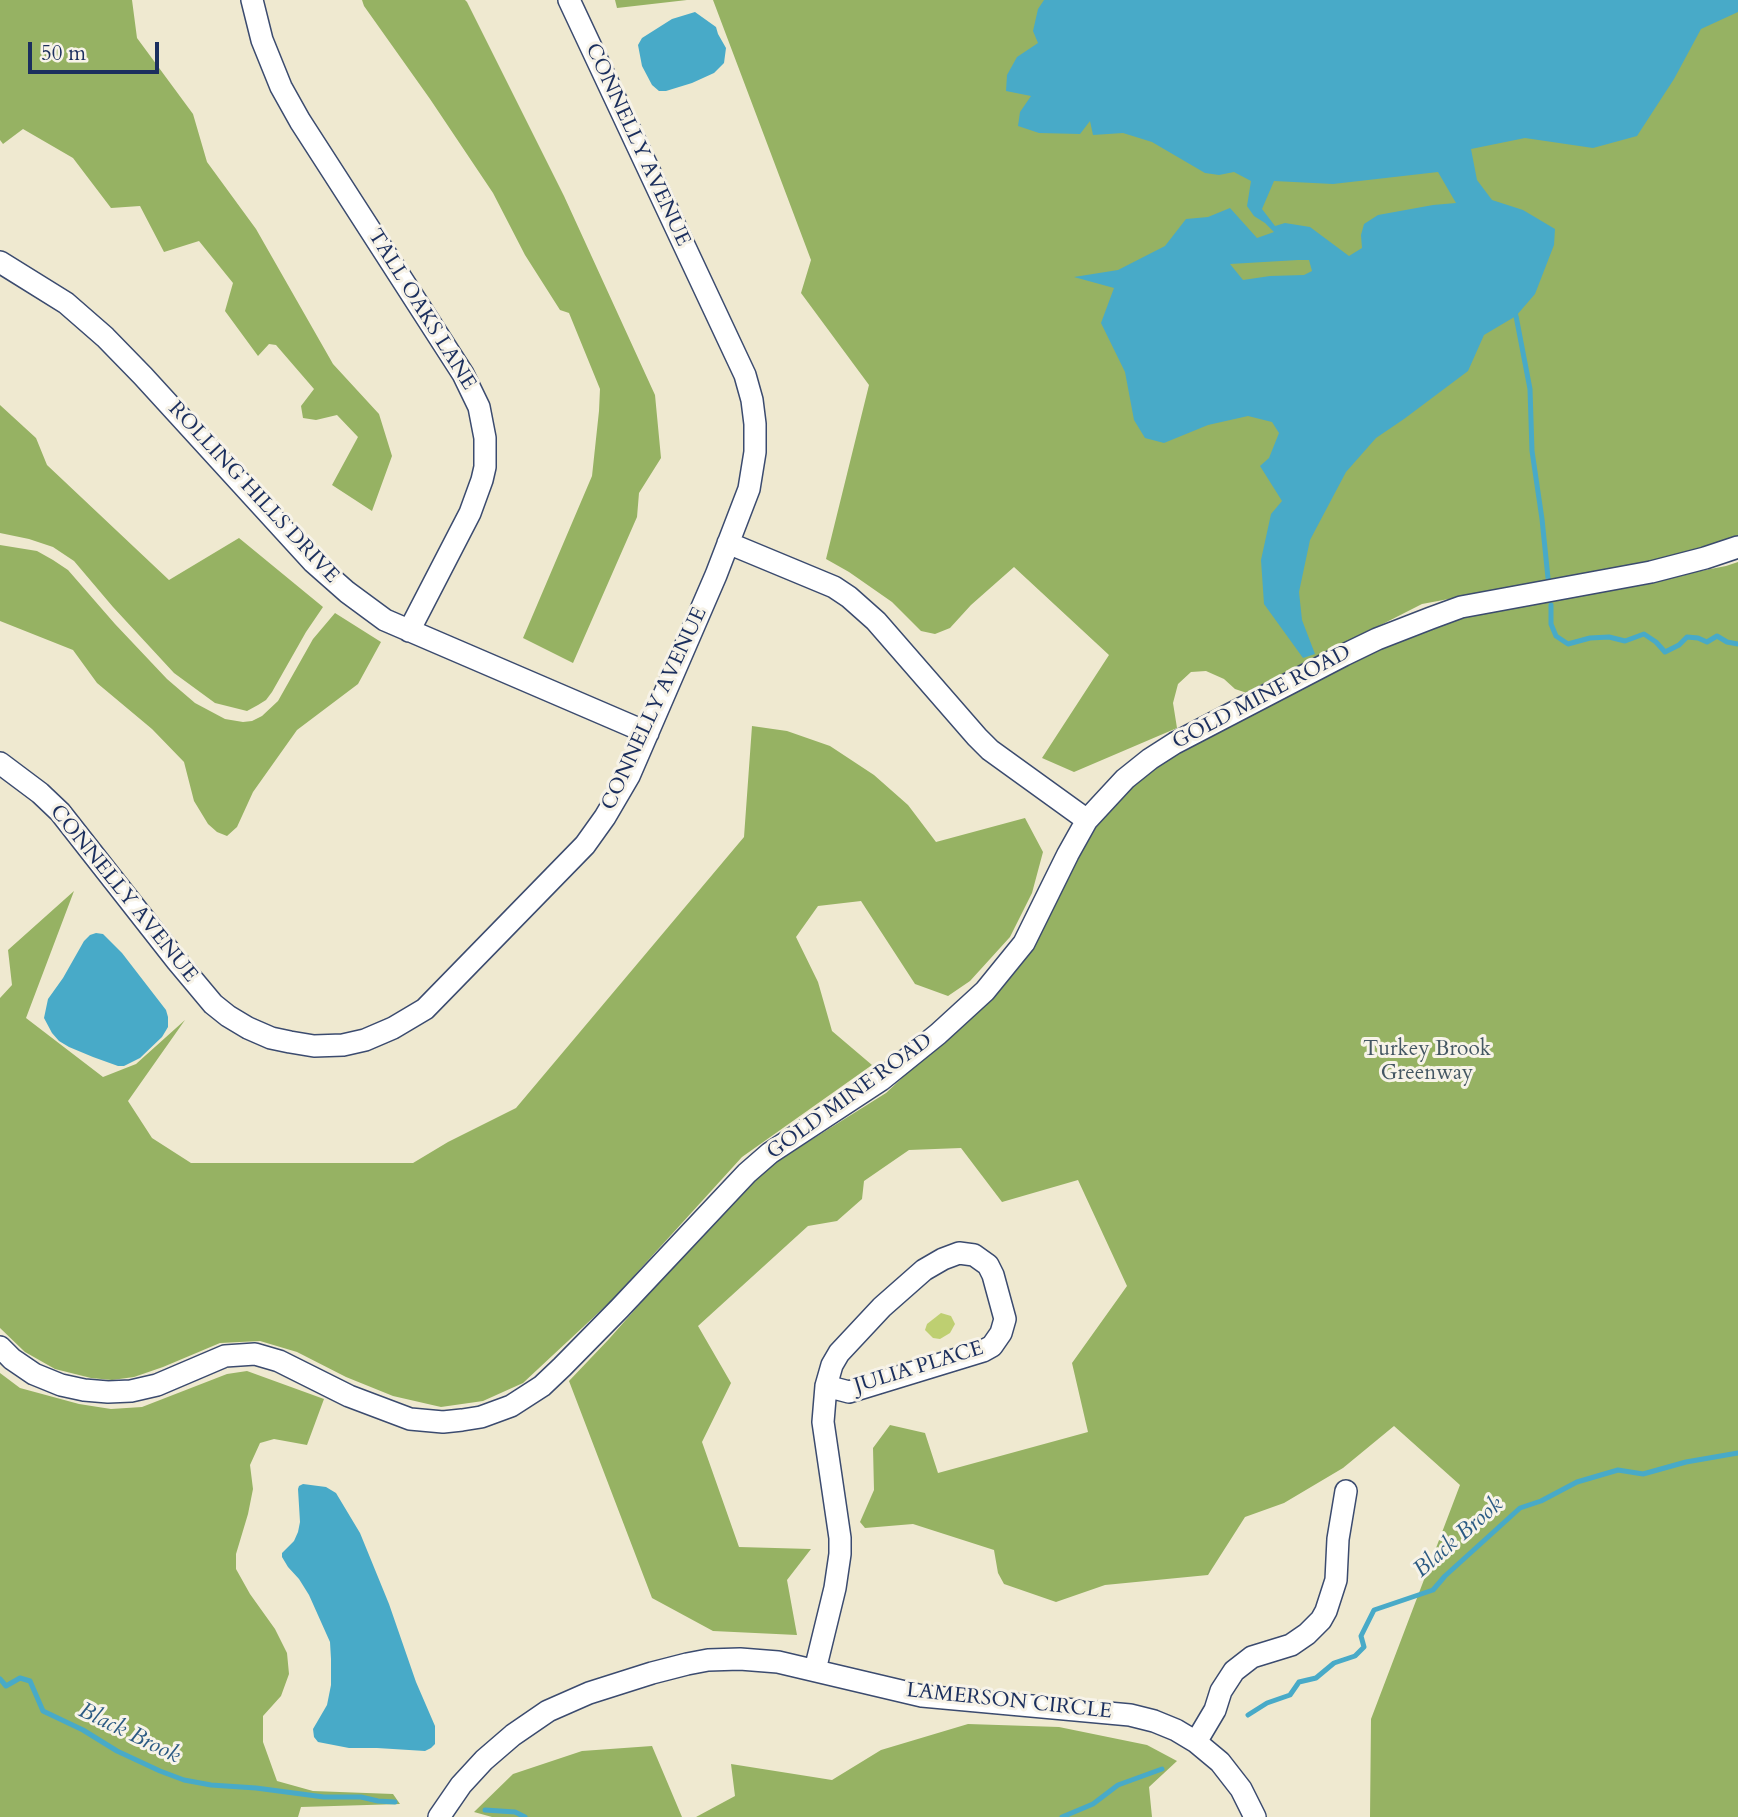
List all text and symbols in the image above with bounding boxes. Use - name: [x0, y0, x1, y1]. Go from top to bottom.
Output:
- scale bar: [32, 28, 163, 72]
- text: 50 m: [41, 39, 86, 68]
- street label: CONNELLY AVENUE: [579, 40, 695, 250]
- street label: TALL OAKS LANE: [361, 225, 481, 395]
- street label: ROLLING HILLS DRIVE: [162, 397, 344, 589]
- street label: CONNELLY AVENUE: [597, 604, 713, 814]
- street label: GOLD MINE ROAD: [1169, 640, 1355, 756]
- street label: CONNELLY AVENUE: [44, 800, 202, 988]
- street label: GOLD MINE ROAD: [762, 1029, 938, 1165]
- park label: Turkey Brook Greenway: [1363, 1037, 1491, 1087]
- street label: JULIA PLACE: [851, 1336, 987, 1400]
- water label: Black Brook: [1408, 1492, 1510, 1584]
- street label: LAMERSON CIRCLE: [905, 1679, 1113, 1725]
- water label: Black Brook: [74, 1697, 184, 1771]

